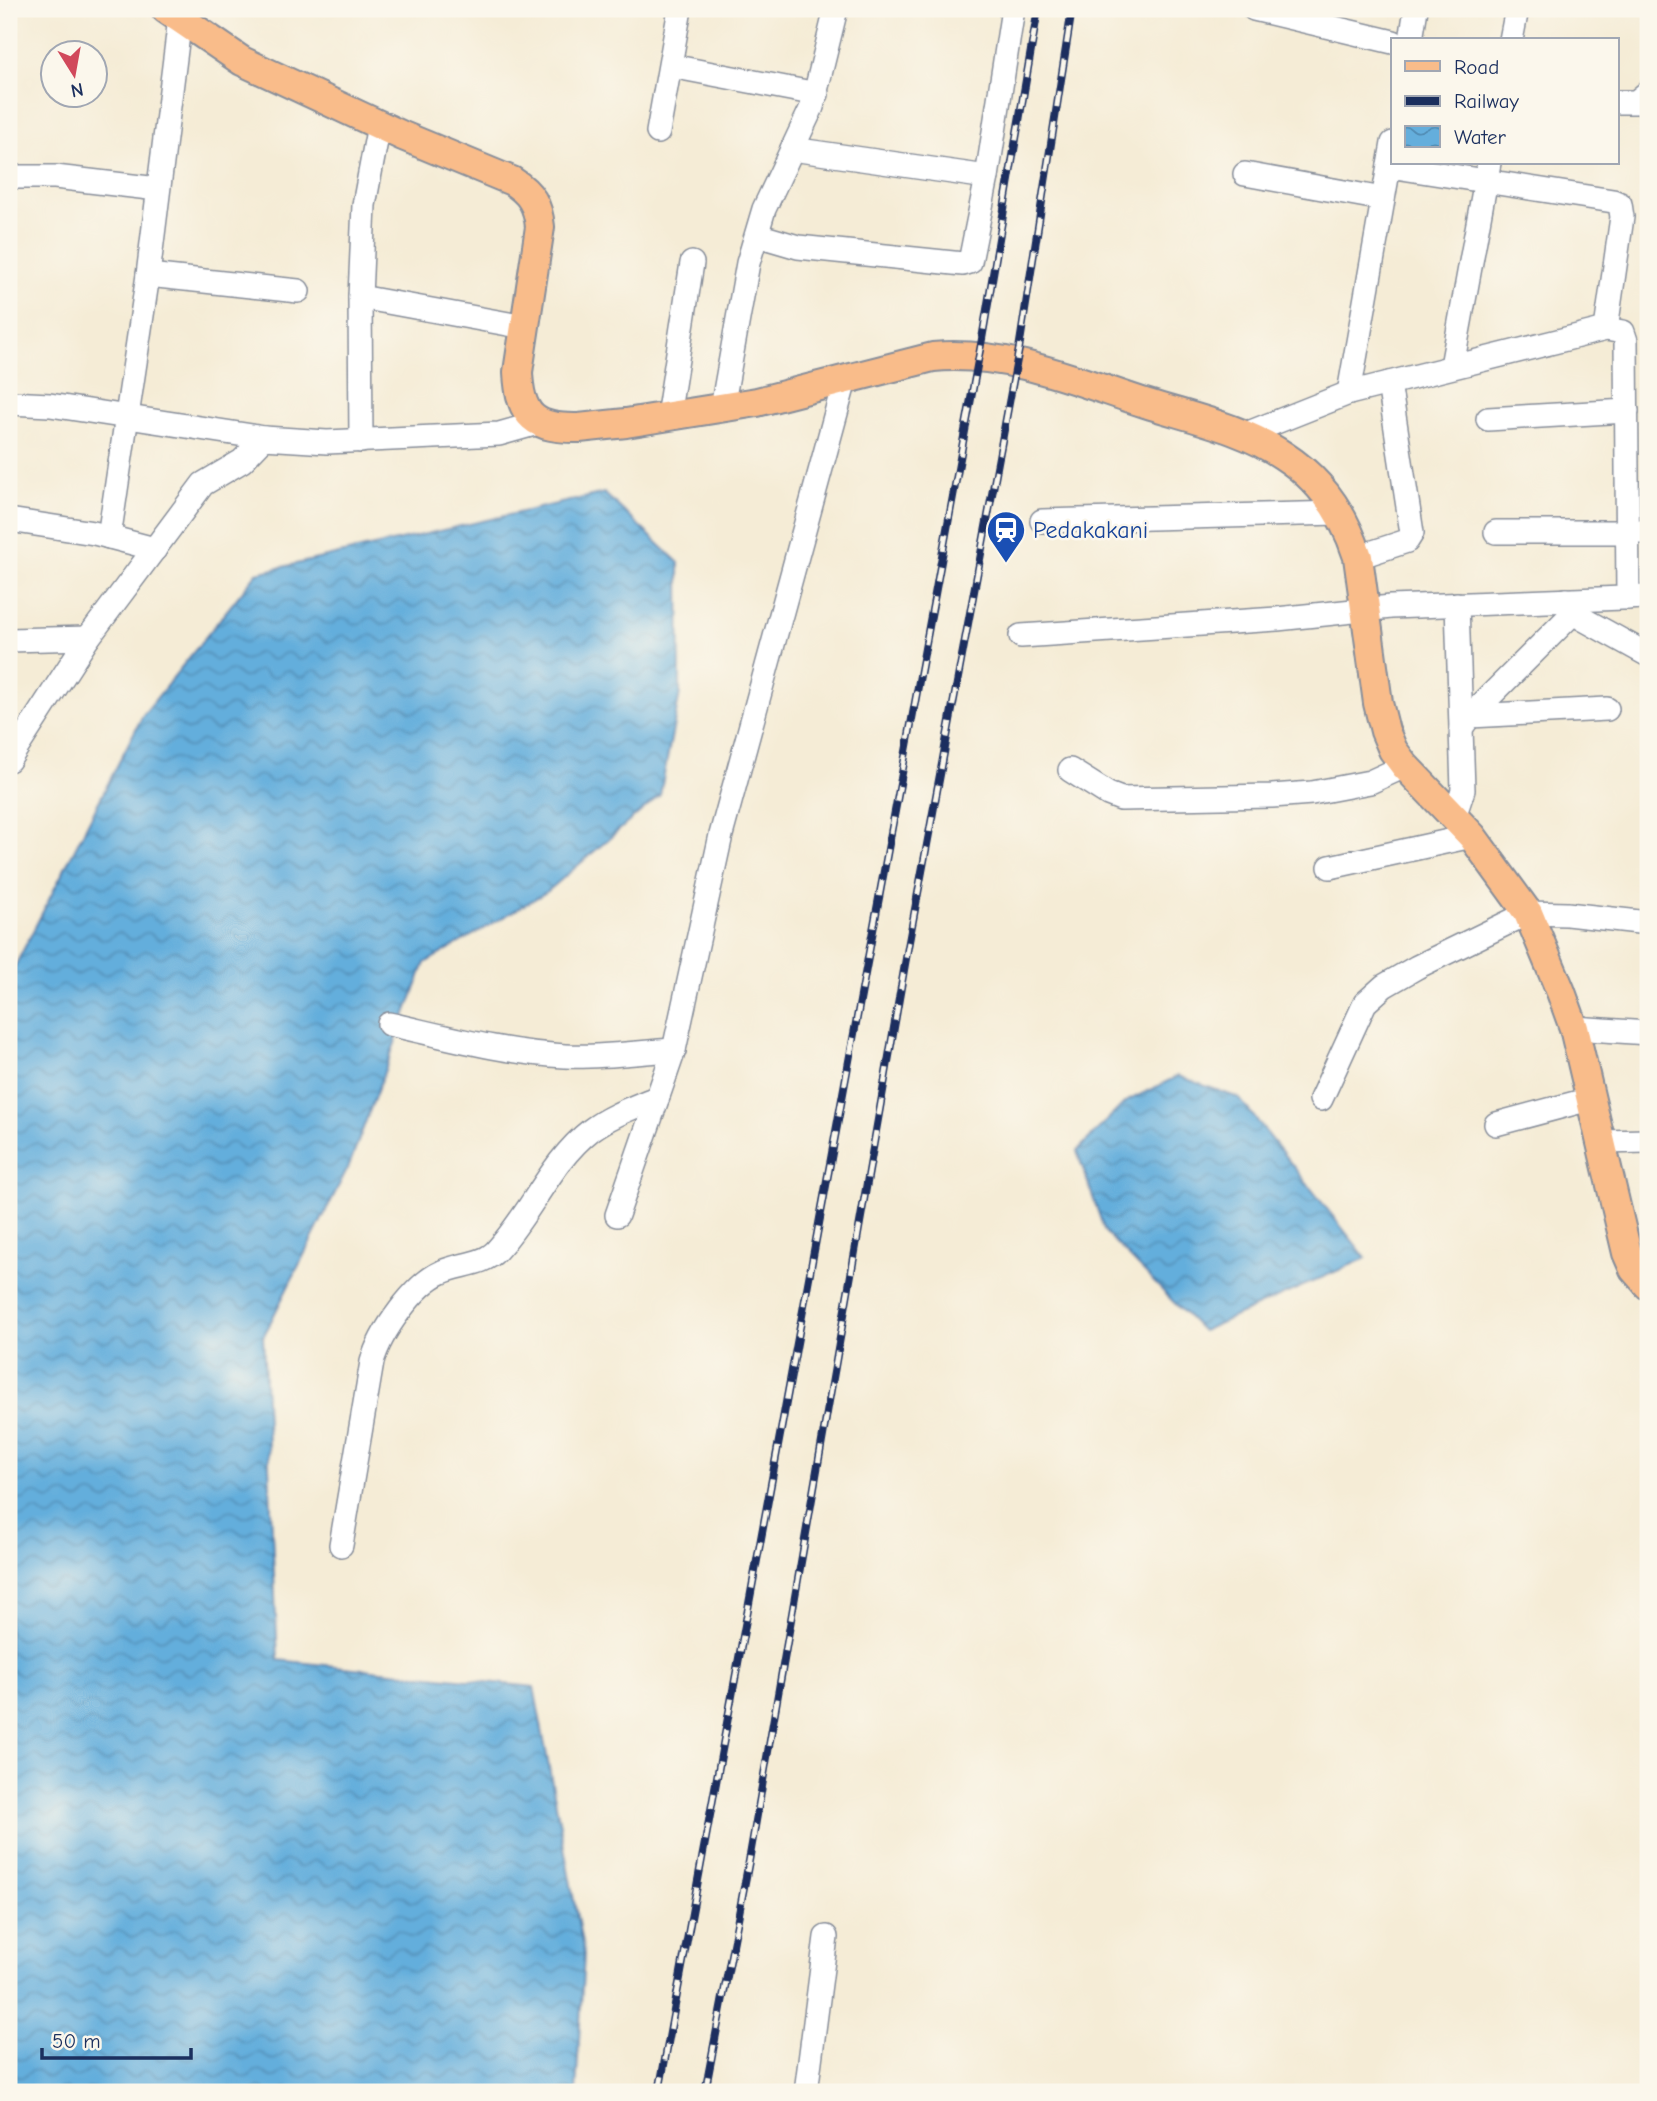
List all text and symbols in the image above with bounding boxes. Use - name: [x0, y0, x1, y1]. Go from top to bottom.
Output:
- north arrow: [38, 38, 108, 108]
- legend: [1391, 38, 1618, 164]
- text: Road: [1454, 55, 1499, 79]
- text: N: [69, 78, 85, 102]
- text: Railway: [1454, 89, 1519, 113]
- text: Water: [1454, 125, 1507, 149]
- station icon: Pedakakani: [985, 509, 1027, 564]
- place label: Pedakakani: [1033, 516, 1148, 544]
- scale bar: [42, 2017, 191, 2061]
- text: 50 m: [52, 2029, 101, 2053]

